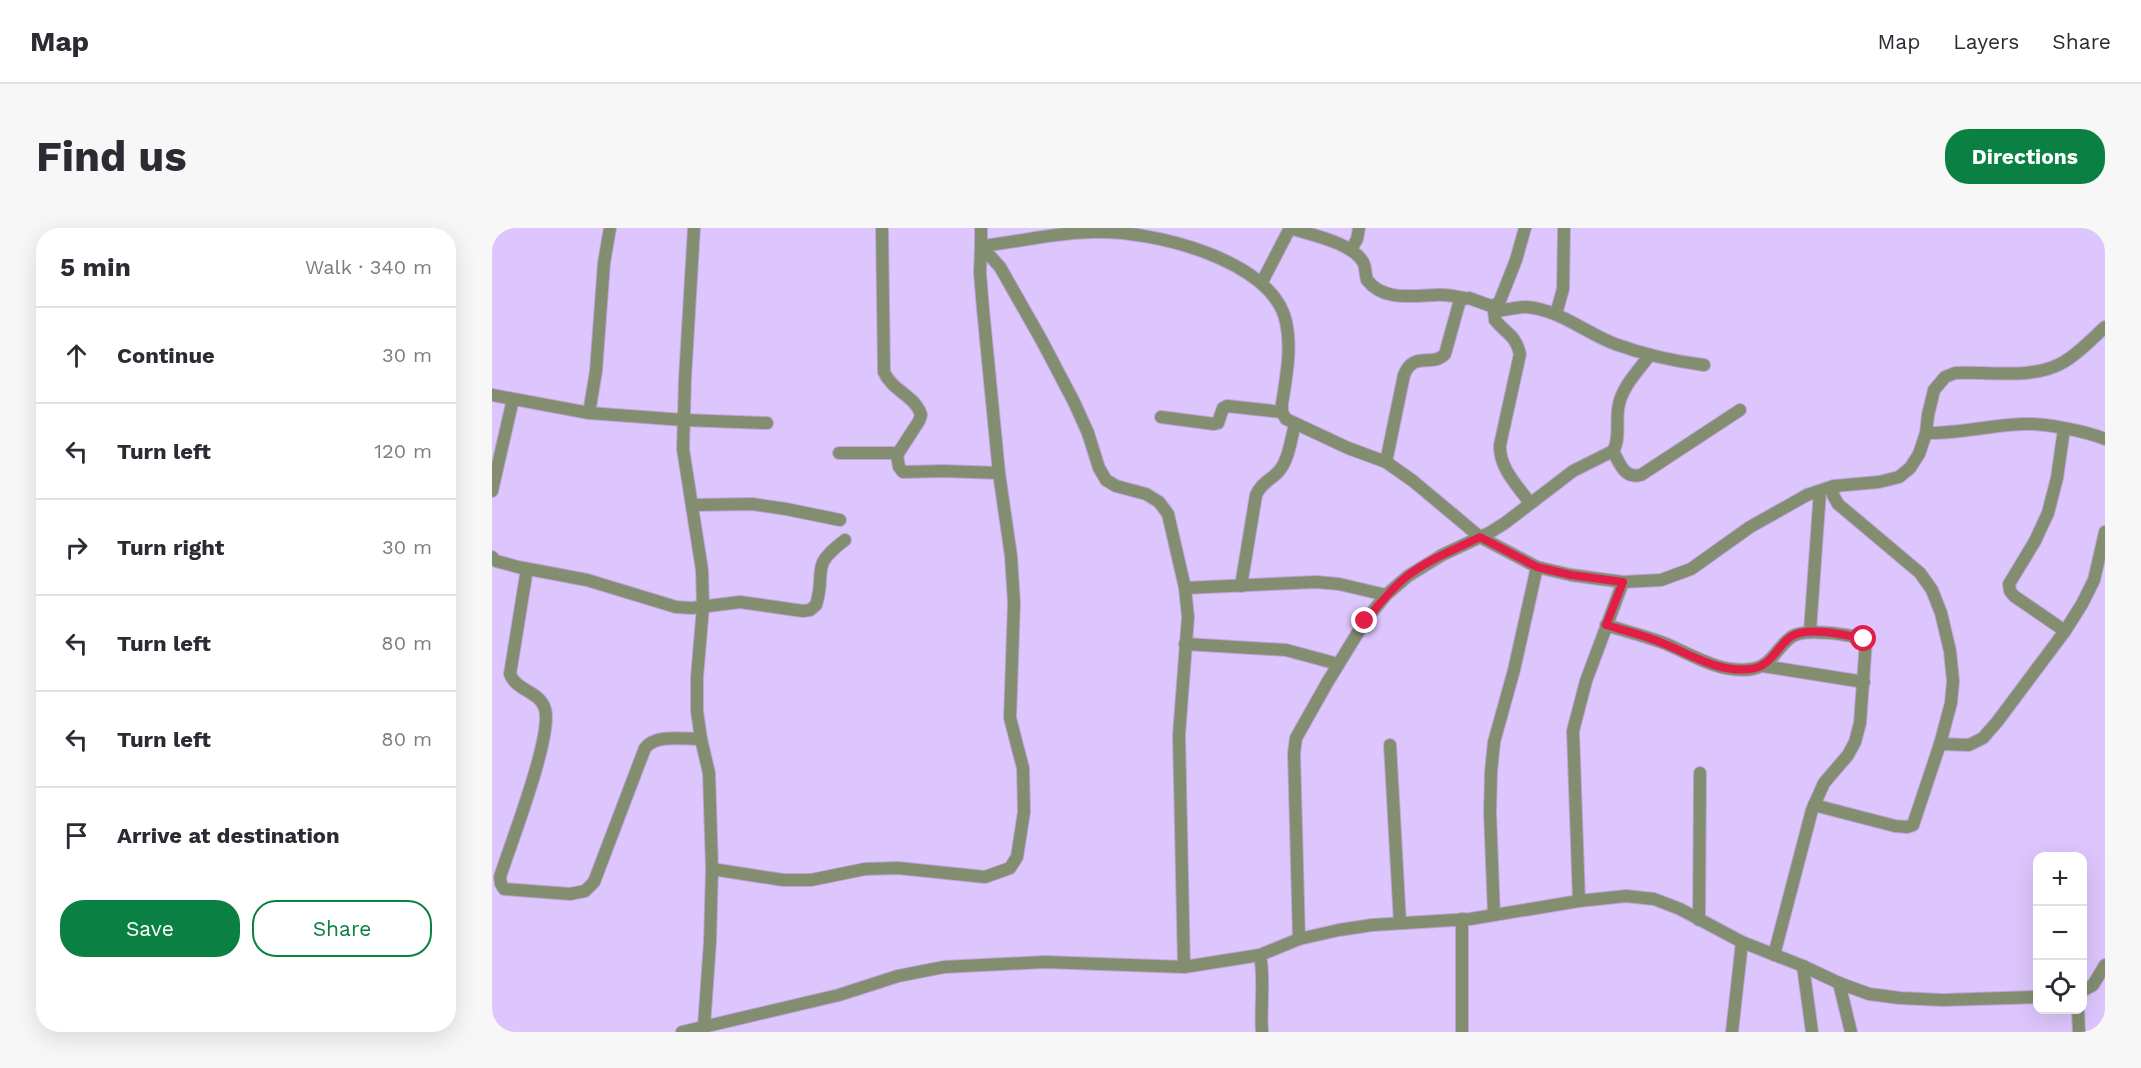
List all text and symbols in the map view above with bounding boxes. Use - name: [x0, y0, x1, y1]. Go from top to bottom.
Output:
- text: Map: [30, 25, 89, 58]
- text: Map: [1877, 29, 1920, 54]
- text: Layers: [1953, 29, 2019, 54]
- text: Share: [2052, 29, 2111, 54]
- button: Directions: [1945, 129, 2105, 184]
- text: Find us: [36, 132, 187, 181]
- text: 5 min: [60, 252, 131, 282]
- text: Walk · 340 m: [305, 255, 432, 279]
- icon: ahead: [60, 339, 93, 372]
- text: Continue: [117, 343, 215, 368]
- text: 30 m: [382, 343, 432, 367]
- icon: left: [60, 435, 93, 468]
- text: Turn left: [117, 439, 211, 464]
- text: 120 m: [374, 439, 432, 463]
- icon: right: [60, 531, 93, 564]
- text: Turn right: [117, 535, 224, 560]
- text: 30 m: [382, 535, 432, 559]
- route end: [1351, 607, 1377, 633]
- route start: [1850, 625, 1876, 651]
- icon: left: [60, 627, 93, 660]
- text: Turn left: [117, 631, 211, 656]
- text: 80 m: [381, 631, 432, 655]
- icon: left: [60, 723, 93, 756]
- text: Turn left: [117, 727, 211, 752]
- text: 80 m: [381, 727, 432, 751]
- icon: arrive: [60, 819, 93, 852]
- text: Arrive at destination: [117, 823, 340, 848]
- map controls: [2033, 852, 2087, 1014]
- button: +: [2033, 852, 2087, 906]
- button: Save: [60, 900, 240, 957]
- button: Share: [252, 900, 432, 957]
- button: −: [2033, 906, 2087, 960]
- button: locate: [2033, 960, 2087, 1014]

